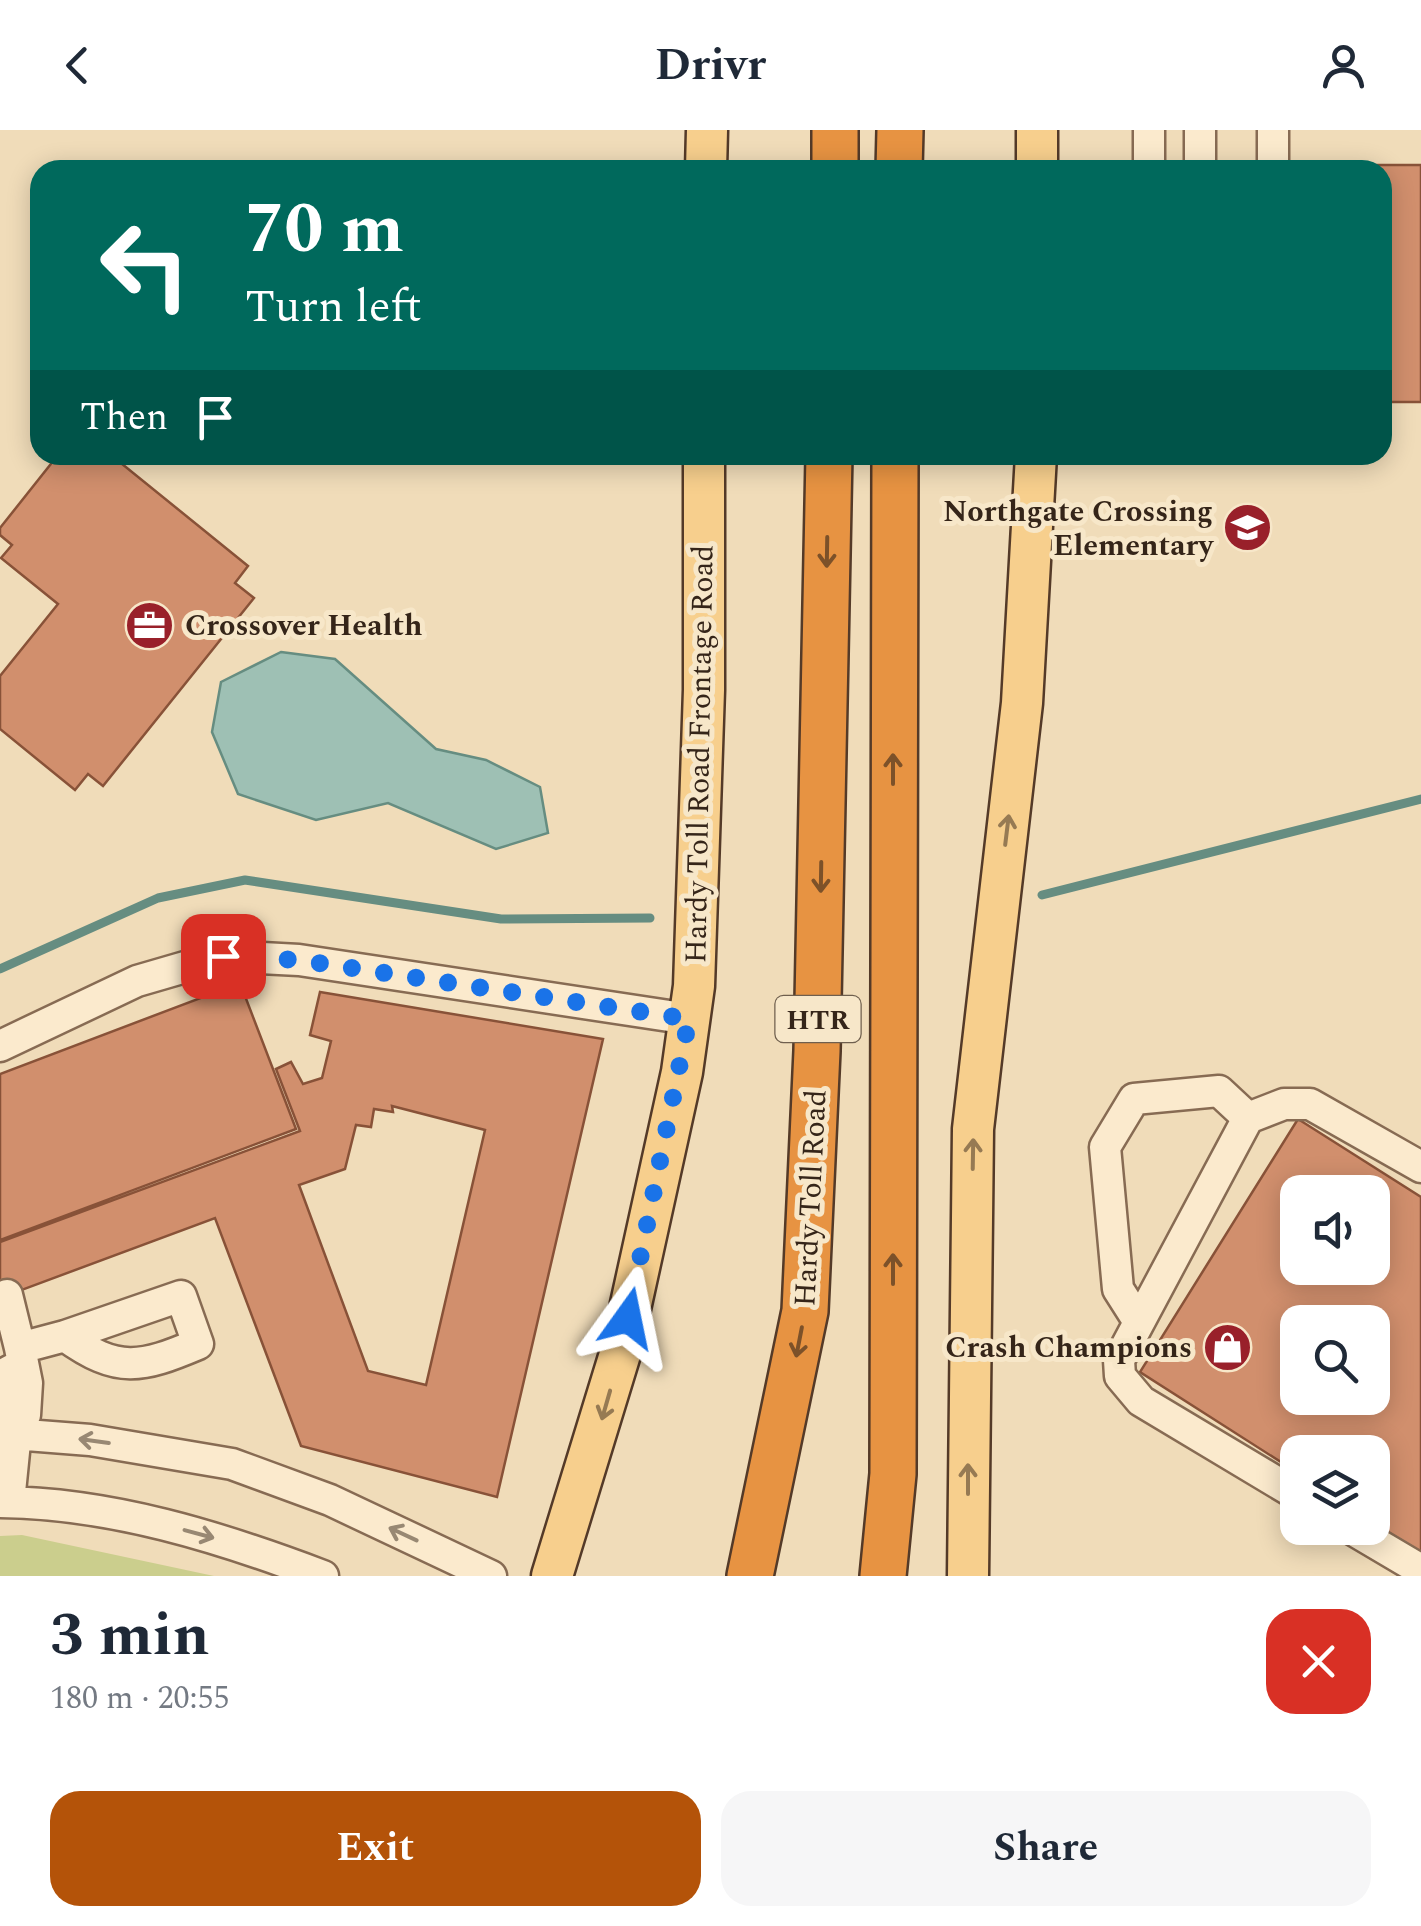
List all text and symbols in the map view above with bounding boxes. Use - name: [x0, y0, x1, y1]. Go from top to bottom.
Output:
- text: Drivr: [655, 31, 766, 100]
- icon: back: [50, 38, 105, 93]
- icon: person: [1316, 38, 1371, 93]
- text: 70 m: [245, 177, 404, 283]
- icon: left: [80, 200, 210, 330]
- text: Turn left: [245, 273, 422, 342]
- text: Then: [80, 389, 168, 447]
- icon: arrive: [188, 390, 243, 445]
- place label: Northgate Crossing Elementary: [943, 489, 1215, 569]
- school or university icon: Northgate Crossing Elementary: [1222, 502, 1274, 554]
- one-way arrow: [818, 536, 836, 568]
- street label: Hardy Toll Road Frontage Road: [673, 544, 727, 964]
- office icon: Crossover Health: [124, 599, 176, 651]
- place label: Crossover Health: [185, 603, 423, 649]
- one-way arrow: [884, 754, 902, 786]
- one-way arrow: [998, 815, 1017, 847]
- one-way arrow: [811, 861, 830, 893]
- pin: [181, 914, 266, 999]
- icon: arrive: [196, 929, 251, 984]
- road number: HTR: [776, 996, 860, 1042]
- street label: Hardy Toll Road: [782, 1088, 840, 1308]
- one-way arrow: [963, 1138, 982, 1170]
- map controls: [1280, 1175, 1390, 1545]
- button: sound: [1280, 1175, 1390, 1285]
- one-way arrow: [884, 1254, 902, 1286]
- position arrow: [576, 1266, 680, 1370]
- button: search: [1280, 1305, 1390, 1415]
- shop icon: Crash Champions: [1201, 1321, 1253, 1373]
- one-way arrow: [789, 1325, 808, 1357]
- place label: Crash Champions: [945, 1325, 1192, 1371]
- one-way arrow: [595, 1389, 614, 1421]
- one-way arrow: [78, 1432, 110, 1450]
- button: layers: [1280, 1435, 1390, 1545]
- one-way arrow: [958, 1463, 978, 1496]
- one-way arrow: [388, 1524, 418, 1543]
- one-way arrow: [183, 1526, 215, 1544]
- text: 3 min: [50, 1590, 210, 1682]
- button: close: [1266, 1609, 1371, 1714]
- text: 180 m · 20:55: [50, 1674, 230, 1723]
- button: Exit: [50, 1791, 701, 1906]
- button: Share: [721, 1791, 1371, 1906]

